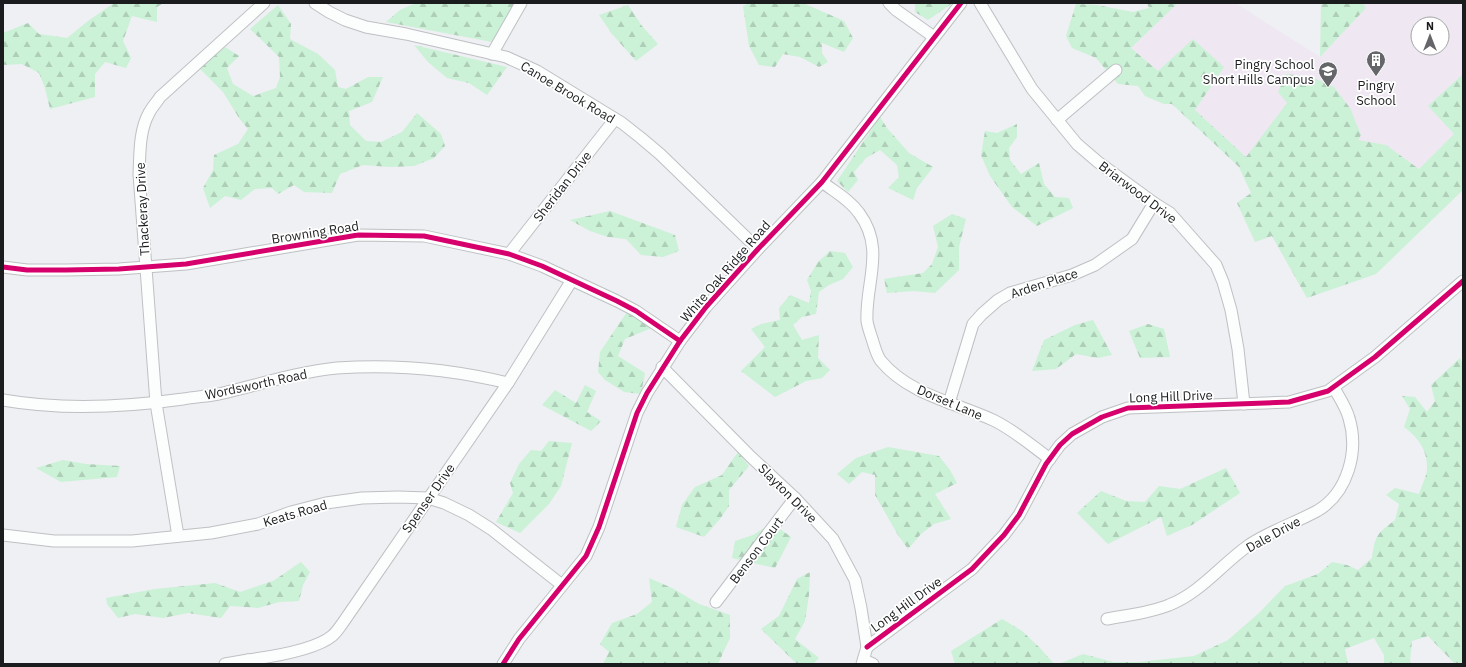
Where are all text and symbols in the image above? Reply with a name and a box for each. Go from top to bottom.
north arrow [1410,16,1450,56]
text: N [1426,19,1434,33]
building icon: Pingry School [1365,49,1387,77]
place label: Pingry School Short Hills Campus [1203,56,1314,88]
street label: Canoe Brook Road [517,57,618,127]
school or university icon: Pingry School Short Hills Campus [1317,60,1339,88]
place label: Pingry School [1356,77,1396,109]
street label: Sheridan Drive [529,148,595,225]
street label: Briarwood Drive [1095,157,1180,227]
street label: Thackeray Drive [132,162,153,256]
street label: Browning Road [270,217,360,248]
street label: White Oak Ridge Road [677,217,774,326]
street label: Arden Place [1008,265,1080,302]
street label: Wordsworth Road [203,365,309,404]
street label: Dorset Lane [914,381,985,424]
street label: Long Hill Drive [1129,387,1213,406]
street label: Spenser Drive [398,460,459,536]
street label: Slayton Drive [754,460,821,527]
street label: Keats Road [261,496,329,531]
street label: Dale Drive [1243,513,1303,556]
street label: Benson Court [726,514,787,587]
street label: Long Hill Drive [867,573,945,636]

